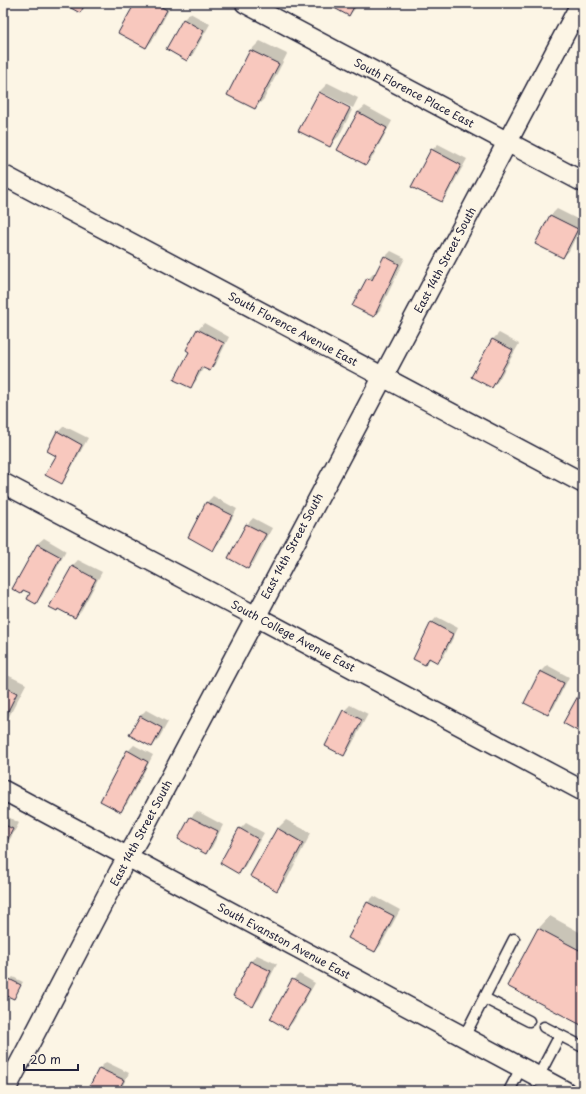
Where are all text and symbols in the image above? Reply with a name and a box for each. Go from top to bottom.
street label: South Florence Place East [351,54,478,132]
street label: East 14th Street South [409,204,480,316]
street label: South Florence Avenue East [225,287,362,370]
street label: East 14th Street South [256,490,327,602]
street label: South College Avenue East [228,596,359,676]
street label: East 14th Street South [105,777,176,889]
street label: South Evanston Avenue East [215,898,354,983]
scale bar [24,1046,78,1072]
text: 20 m [30,1050,61,1068]

